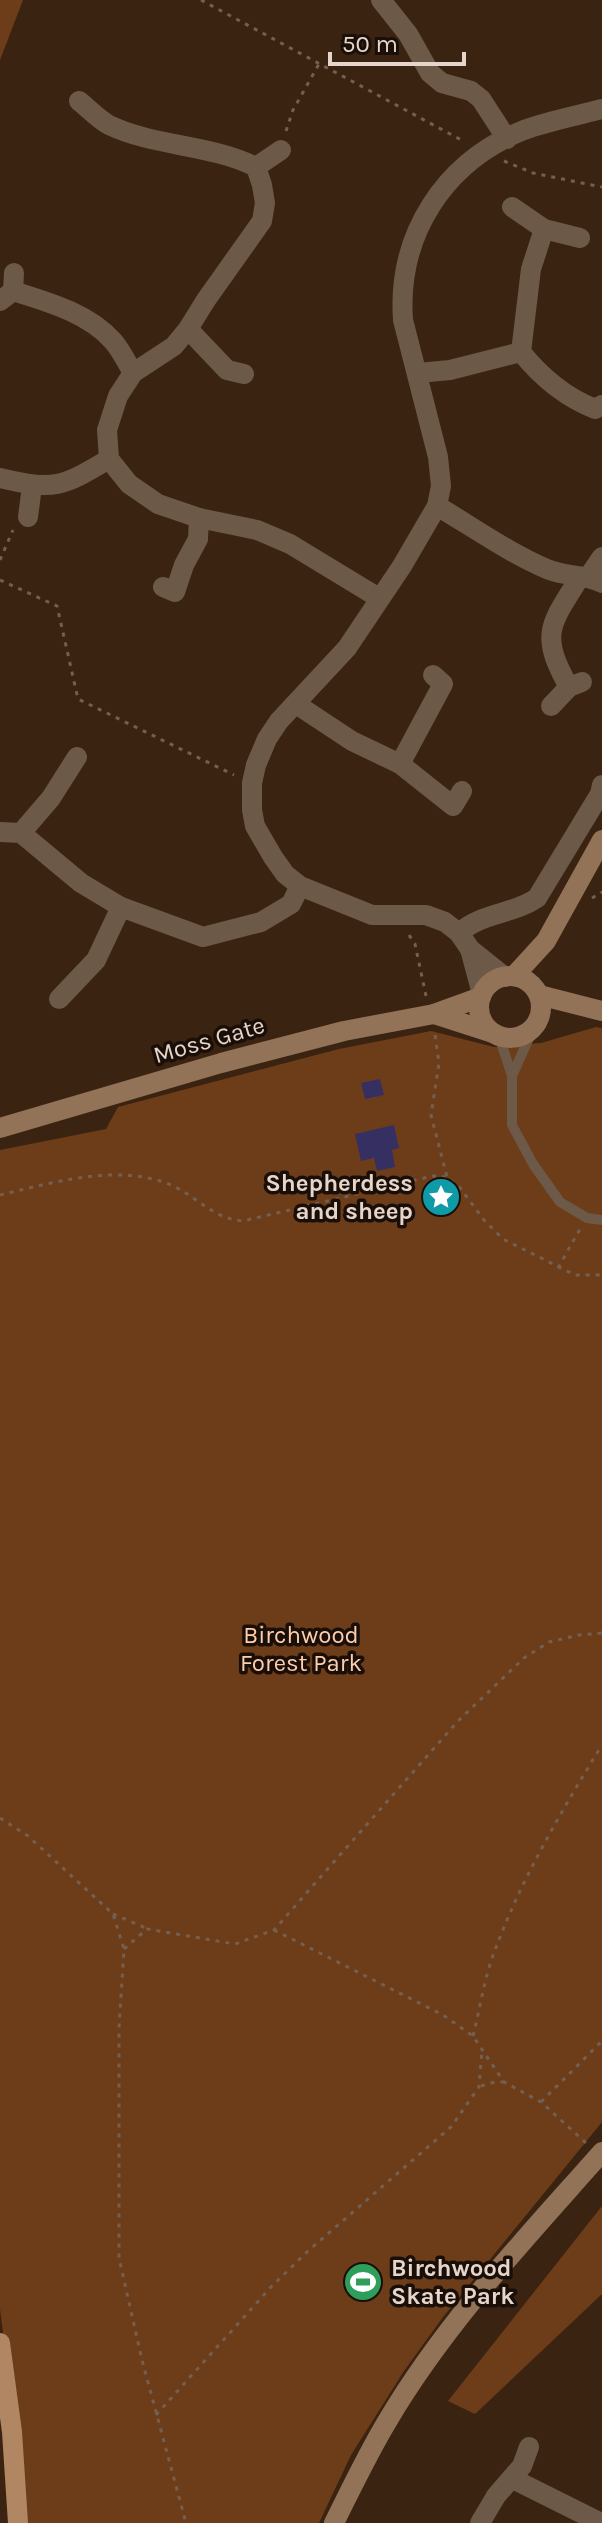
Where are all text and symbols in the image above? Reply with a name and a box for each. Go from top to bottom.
scale bar [330,16,464,66]
text: 50 m [342,30,398,58]
street label: Moss Gate [150,1011,268,1069]
place label: Shepherdess and sheep [266,1169,413,1225]
place icon: Shepherdess and sheep [420,1176,462,1218]
park label: Birchwood Forest Park [240,1621,362,1677]
place label: Birchwood Skate Park [391,2254,514,2310]
sports icon: Birchwood Skate Park [342,2261,384,2303]

